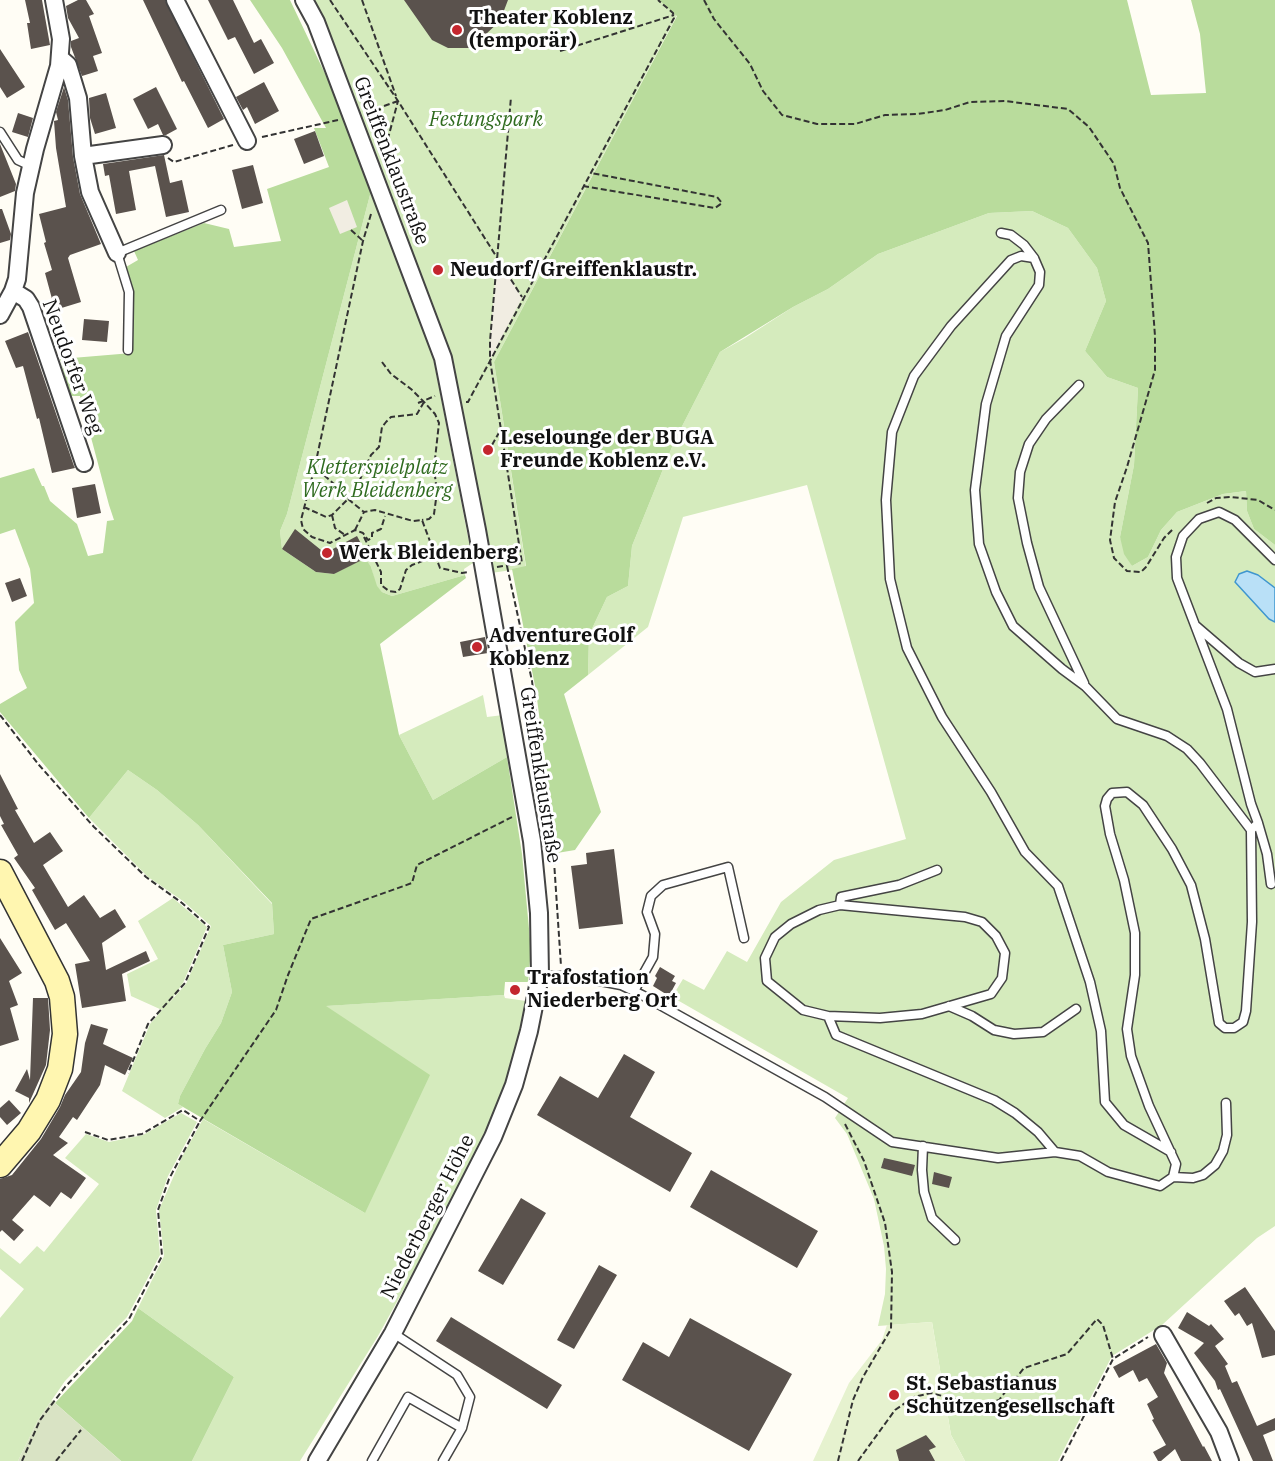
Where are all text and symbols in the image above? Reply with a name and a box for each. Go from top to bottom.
place label: Theater Koblenz (temporär) [469,6,633,53]
marker: Theater Koblenz (temporär) [450,23,464,37]
street label: Greiffenklaustraße [348,73,434,249]
park label: Festungspark [429,108,543,132]
place label: Neudorf/Greiffenklaustr. [450,258,697,282]
marker: Neudorf/Greiffenklaustr. [431,263,445,277]
street label: Neudorfer Weg [36,296,108,438]
place label: Leselounge der BUGA Freunde Koblenz e.V. [500,426,714,473]
marker: Leselounge der BUGA Freunde Koblenz e.V. [481,443,495,457]
park label: Kletterspielplatz Werk Bleidenberg [302,456,452,503]
place label: Werk Bleidenberg [339,541,518,565]
marker: Werk Bleidenberg [320,546,334,560]
place label: AdventureGolf Koblenz [489,624,634,671]
marker: AdventureGolf Koblenz [470,640,484,654]
street label: Greiffenklaustraße [514,685,566,865]
place label: Trafostation Niederberg Ort [527,966,678,1013]
marker: Trafostation Niederberg Ort [508,983,522,997]
street label: Niederberger Höhe [376,1131,480,1303]
place label: St. Sebastianus Schützengesellschaft [906,1372,1115,1419]
marker: St. Sebastianus Schützengesellschaft [887,1388,901,1402]

